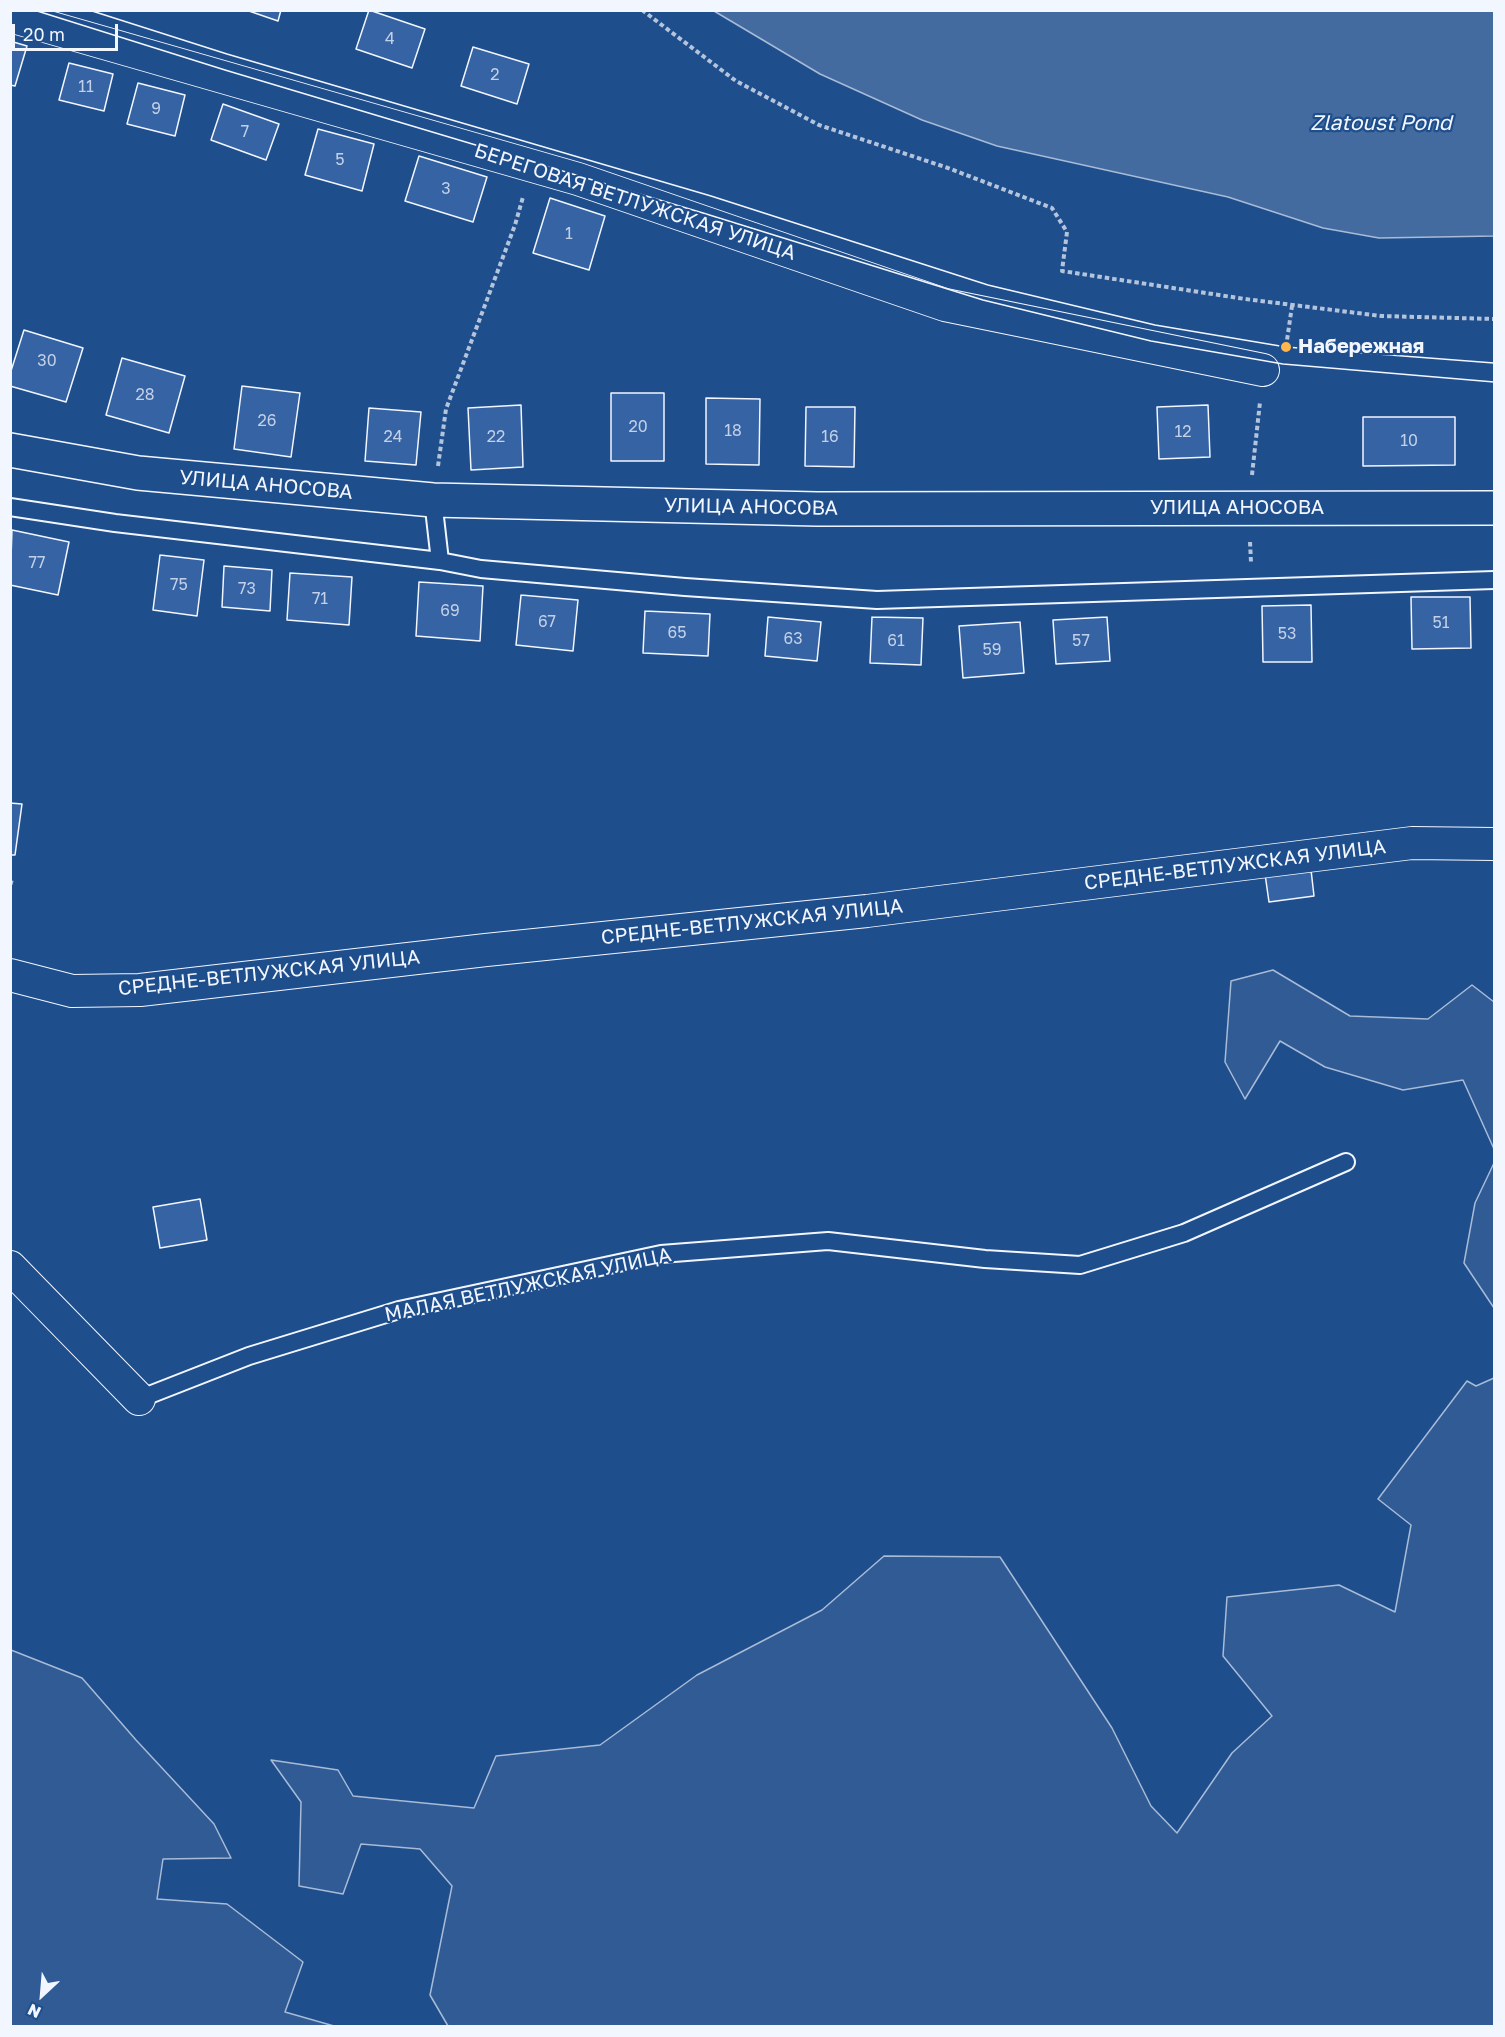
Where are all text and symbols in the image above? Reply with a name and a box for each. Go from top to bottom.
scale bar [15,12,122,50]
text: 20 m [23,23,65,45]
house number: 4 [385,29,395,49]
house number: 2 [490,65,500,85]
house number: 11 [78,77,94,97]
house number: 9 [151,99,161,119]
water label: Zlatoust Pond [1310,110,1452,136]
house number: 7 [241,122,249,142]
street label: БЕРЕГОВАЯ ВЕТЛУЖСКАЯ УЛИЦА [471,139,799,265]
house number: 5 [335,150,345,170]
house number: 3 [441,179,451,199]
house number: 1 [565,224,573,244]
place label: Набережная [1298,335,1424,359]
marker: Набережная [1279,340,1293,354]
house number: 30 [37,351,57,371]
house number: 28 [135,385,155,405]
house number: 26 [258,411,276,431]
house number: 20 [628,417,648,437]
house number: 18 [724,421,742,441]
house number: 12 [1174,422,1192,442]
house number: 24 [383,427,403,447]
house number: 22 [487,427,505,447]
house number: 16 [821,427,839,447]
house number: 10 [1400,431,1418,451]
street label: УЛИЦА АНОСОВА [178,465,354,505]
street label: УЛИЦА АНОСОВА [664,493,838,521]
street label: УЛИЦА АНОСОВА [1150,496,1324,520]
house number: 77 [29,553,45,573]
house number: 75 [170,575,188,595]
house number: 73 [238,579,256,599]
house number: 71 [312,589,328,609]
house number: 69 [440,601,460,621]
house number: 67 [538,612,556,632]
house number: 51 [1432,613,1450,633]
house number: 65 [668,623,686,643]
house number: 53 [1278,624,1296,644]
house number: 63 [783,629,803,649]
house number: 61 [887,631,905,651]
house number: 57 [1072,631,1090,651]
house number: 59 [983,640,1001,660]
street label: СРЕДНЕ-ВЕТЛУЖСКАЯ УЛИЦА [1083,835,1387,895]
street label: СРЕДНЕ-ВЕТЛУЖСКАЯ УЛИЦА [600,894,904,950]
street label: СРЕДНЕ-ВЕТЛУЖСКАЯ УЛИЦА [117,945,421,1001]
street label: МАЛАЯ ВЕТЛУЖСКАЯ УЛИЦА [382,1243,674,1327]
north arrow [12,1965,72,2025]
text: N [24,2000,44,2023]

